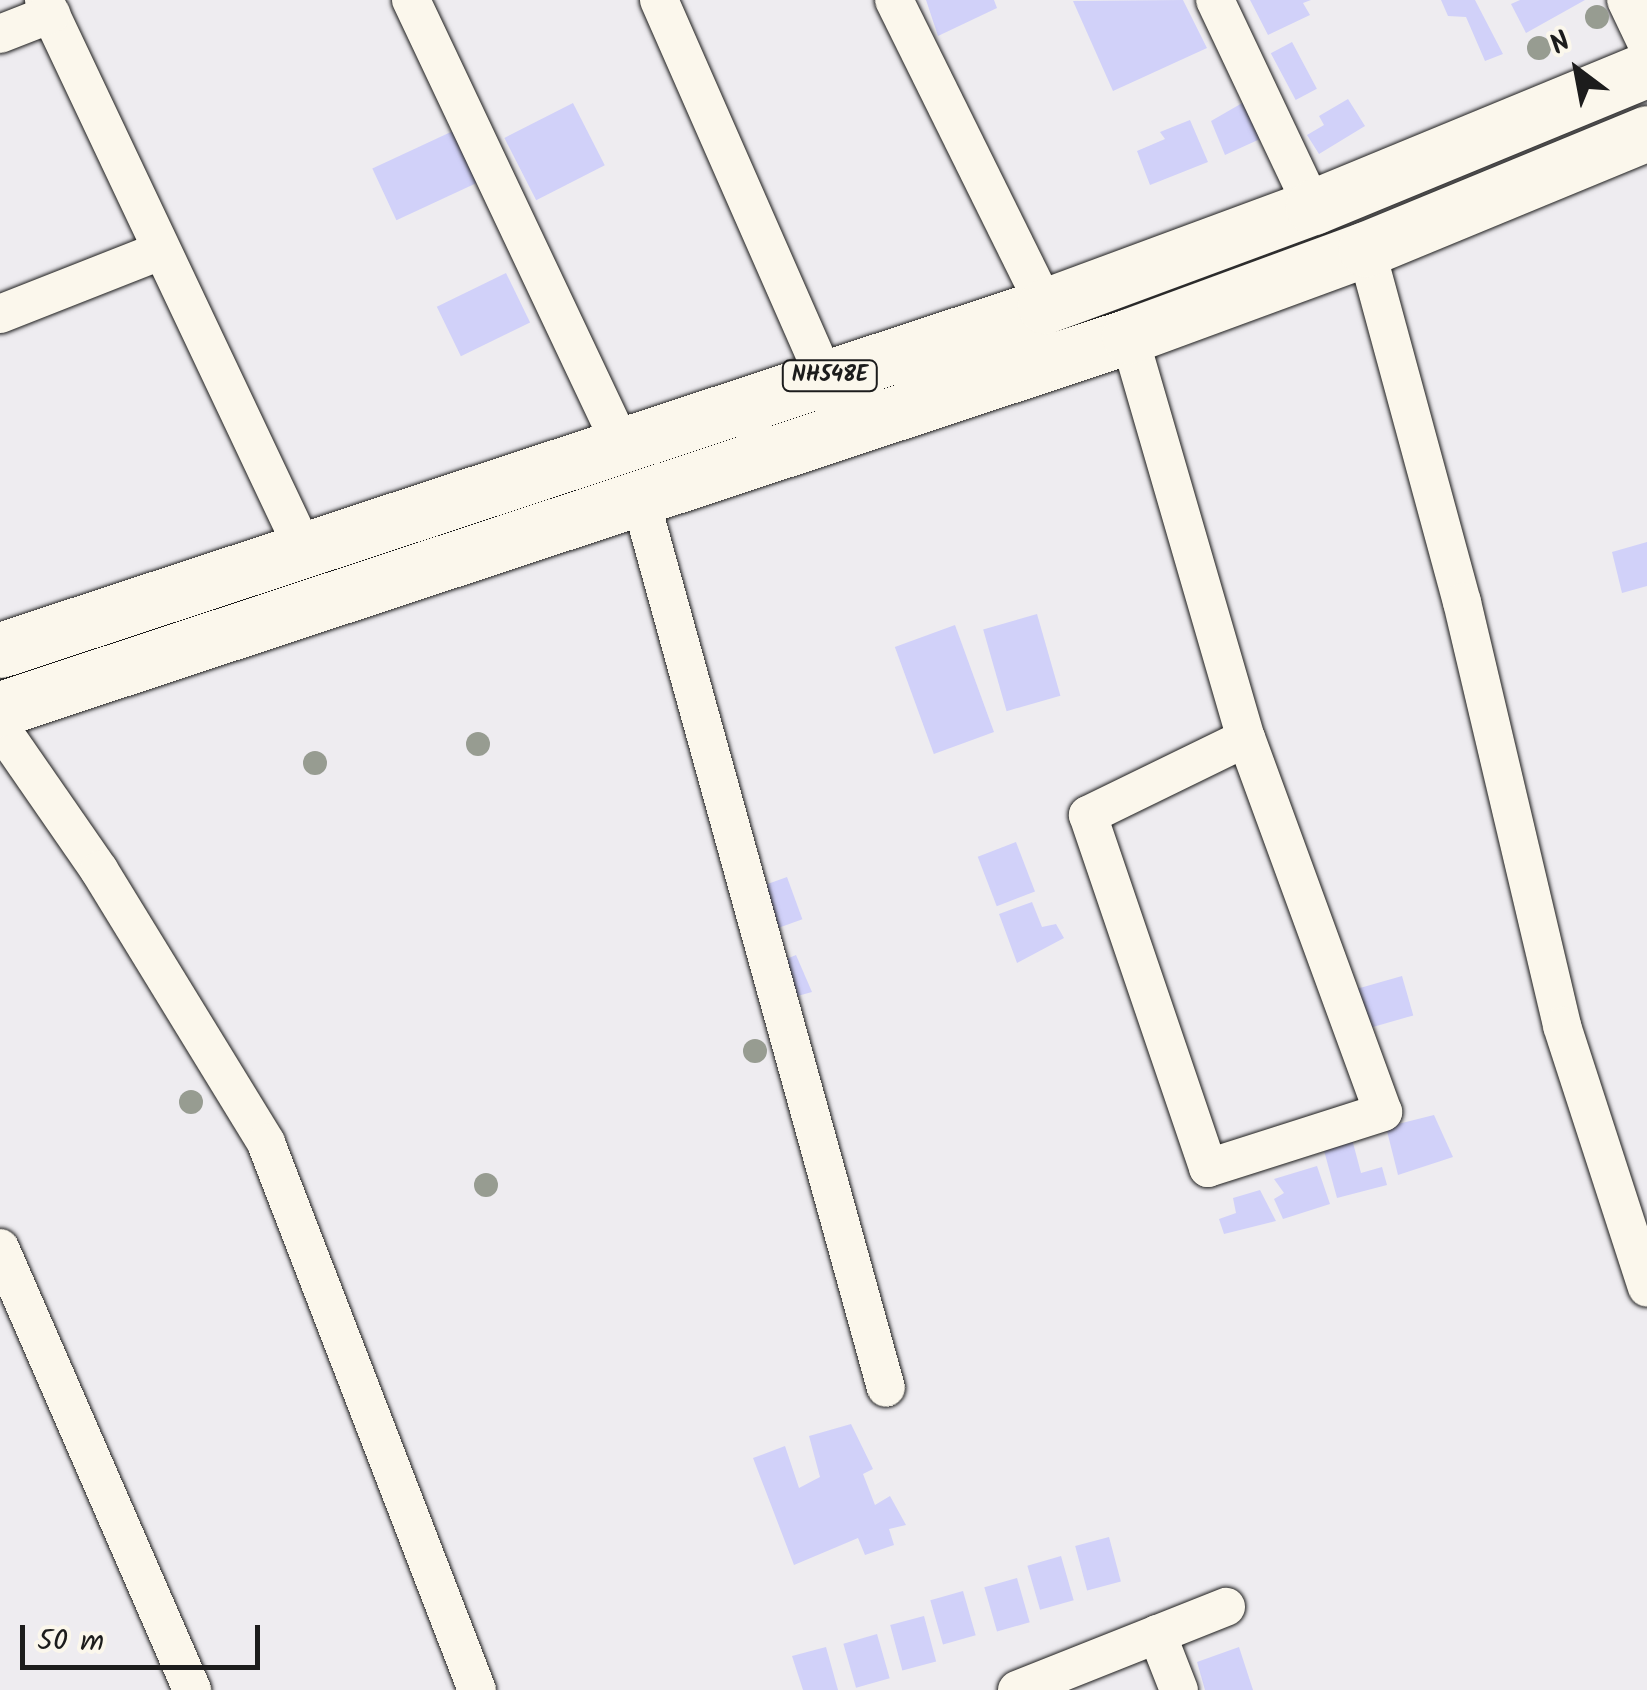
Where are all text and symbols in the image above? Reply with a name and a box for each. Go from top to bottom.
north arrow [1527,20,1627,120]
text: N [1541,20,1580,68]
road number: NH548E [780,359,880,393]
scale bar [25,1605,265,1667]
text: 50 m [37,1618,104,1666]

